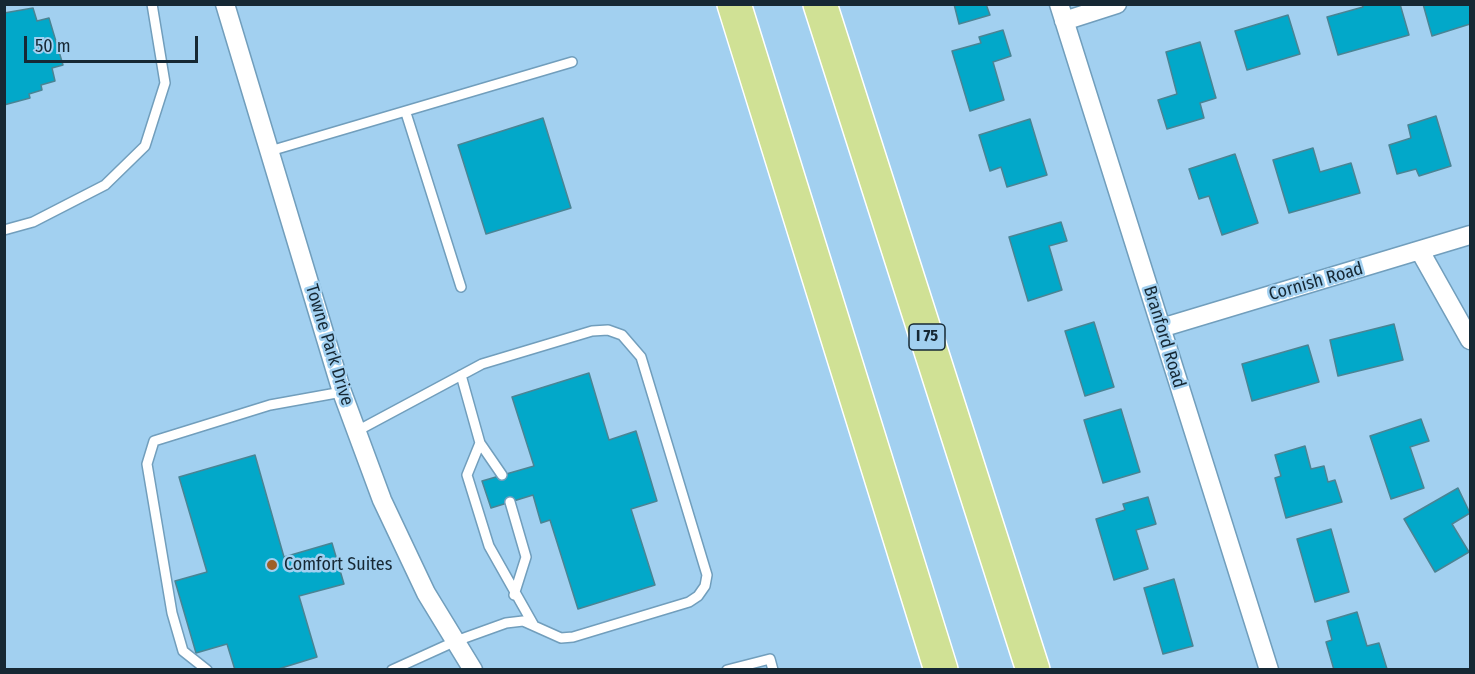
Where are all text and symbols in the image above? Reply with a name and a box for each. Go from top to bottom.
scale bar [27,24,201,62]
text: 50 m [35,35,71,57]
street label: Cornish Road [1266,258,1366,306]
street label: Towne Park Drive [300,282,358,408]
street label: Branford Road [1138,283,1190,391]
road number: I 75 [909,324,945,350]
place label: Comfort Suites [284,554,392,576]
marker: Comfort Suites [265,558,279,572]

